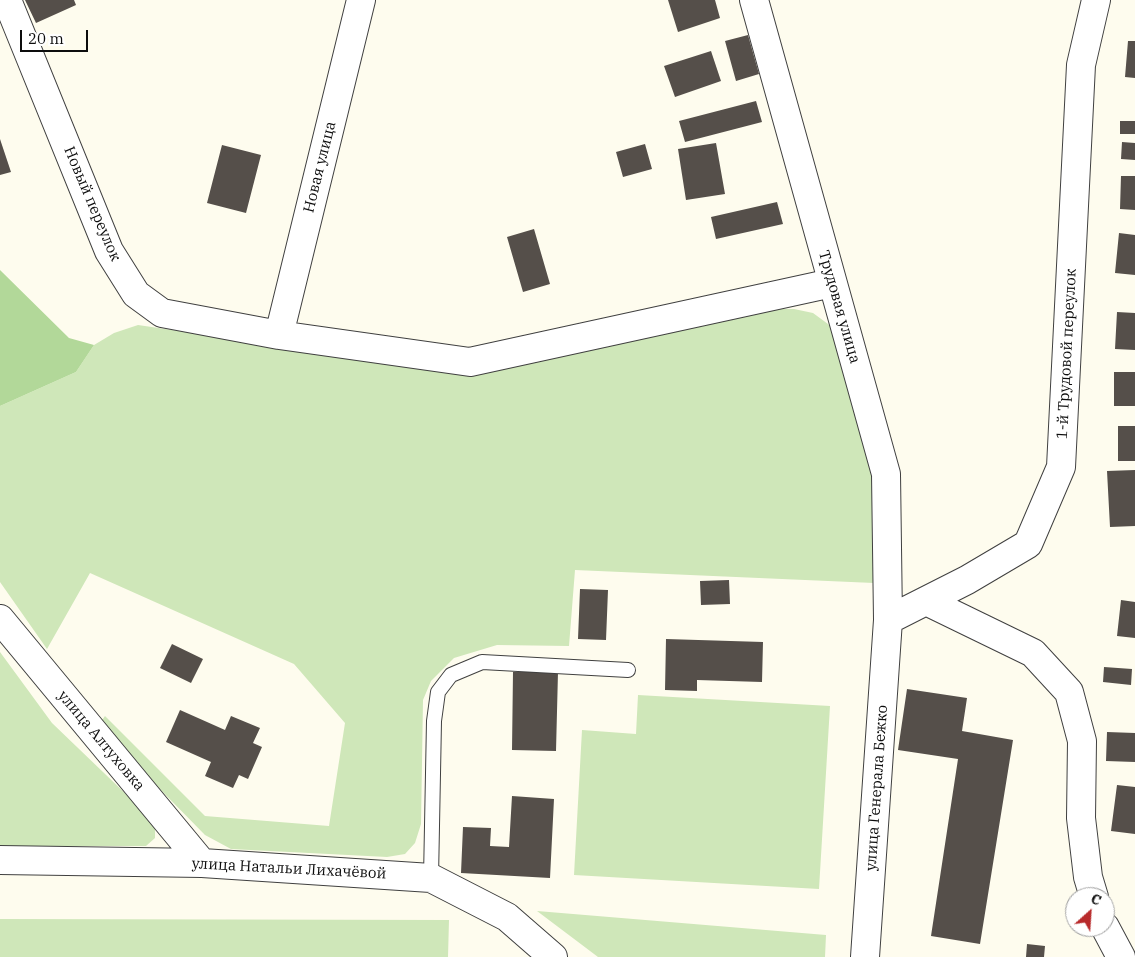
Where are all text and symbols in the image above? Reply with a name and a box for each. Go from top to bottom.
scale bar [22,20,90,52]
text: 20 m [28,29,64,48]
street label: Новая улица [300,119,340,215]
street label: Новый переулок [60,144,124,264]
street label: Трудовая улица [814,248,864,366]
street label: 1-й Трудовой переулок [1054,268,1080,440]
street label: улица Алтуховка [54,687,148,795]
street label: улица Генерала Бежко [862,704,892,872]
street label: улица Натальи Лихачёвой [191,855,387,883]
north arrow [1065,887,1115,937]
text: С [1088,889,1104,910]

